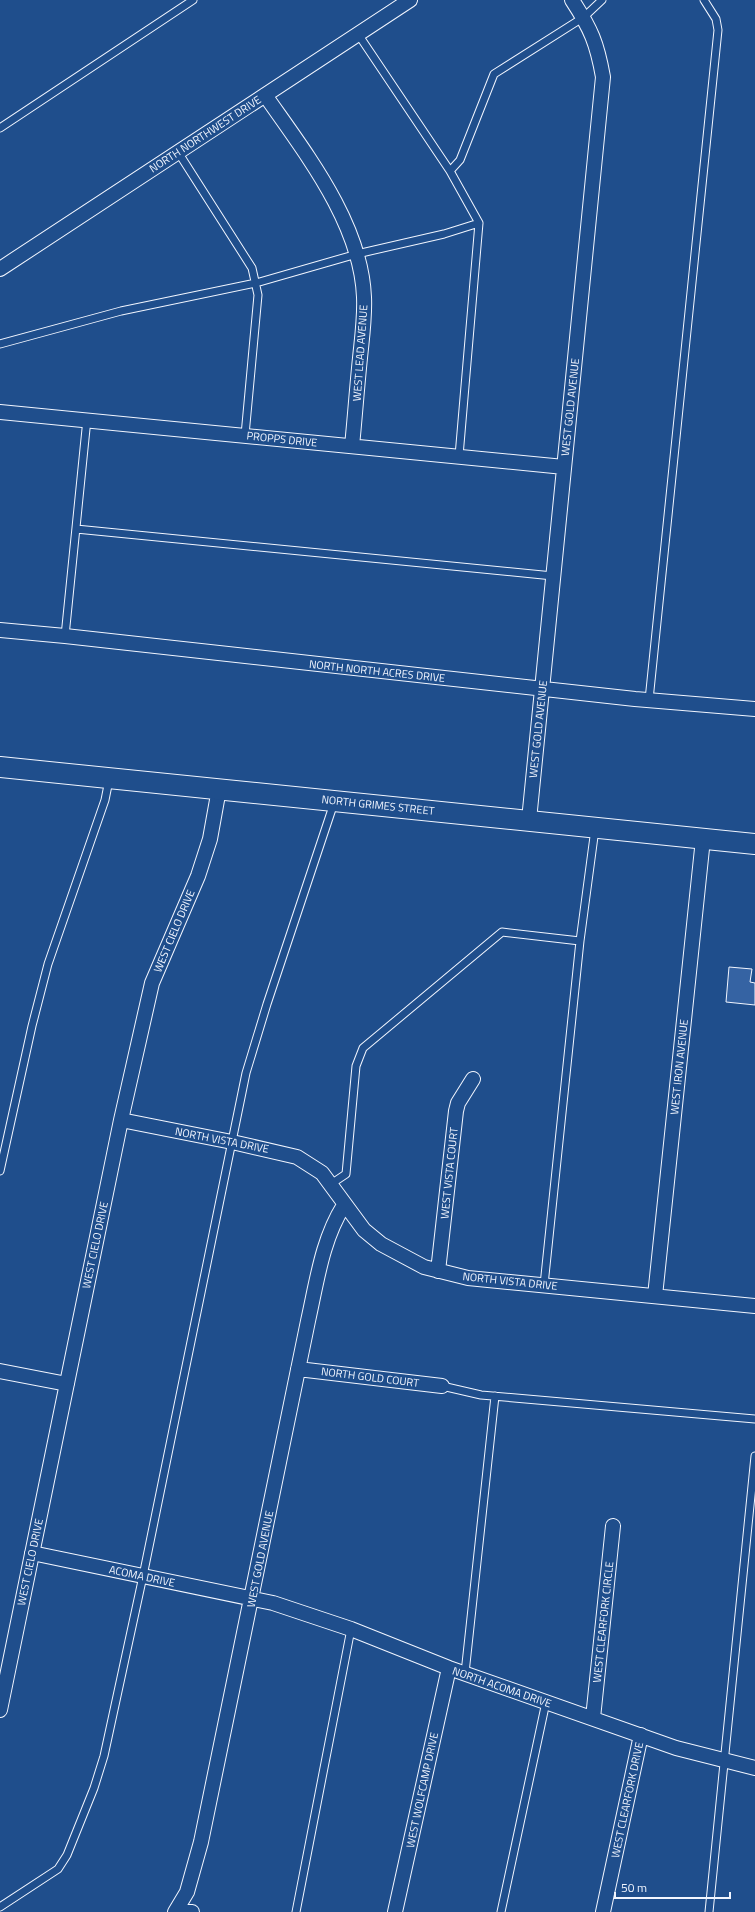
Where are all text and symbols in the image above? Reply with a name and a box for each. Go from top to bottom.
street label: NORTH NORTHWEST DRIVE [146,92,264,176]
street label: WEST LEAD AVENUE [349,304,371,402]
street label: WEST GOLD AVENUE [557,357,583,457]
street label: PROPPS DRIVE [246,427,318,451]
street label: NORTH NORTH ACRES DRIVE [308,656,446,686]
street label: WEST GOLD AVENUE [525,679,551,779]
street label: NORTH GRIMES STREET [321,791,435,819]
street label: WEST CIELO DRIVE [149,887,199,975]
street label: WEST IRON AVENUE [666,1018,692,1116]
street label: NORTH VISTA DRIVE [174,1123,270,1157]
street label: WEST VISTA COURT [436,1126,462,1220]
street label: WEST CIELO DRIVE [78,1200,112,1290]
street label: NORTH VISTA DRIVE [462,1268,558,1294]
street label: NORTH GOLD COURT [320,1363,420,1391]
street label: WEST GOLD AVENUE [243,1509,277,1609]
street label: WEST CIELO DRIVE [13,1517,47,1607]
street label: ACOMA DRIVE [108,1561,176,1591]
street label: WEST CLEARFORK CIRCLE [589,1561,617,1683]
street label: NORTH ACOMA DRIVE [450,1663,554,1711]
street label: WEST WOLFCAMP DRIVE [402,1731,442,1849]
street label: WEST CLEARFORK DRIVE [607,1741,647,1859]
scale bar [615,1874,730,1900]
text: 50 m [621,1878,647,1897]

